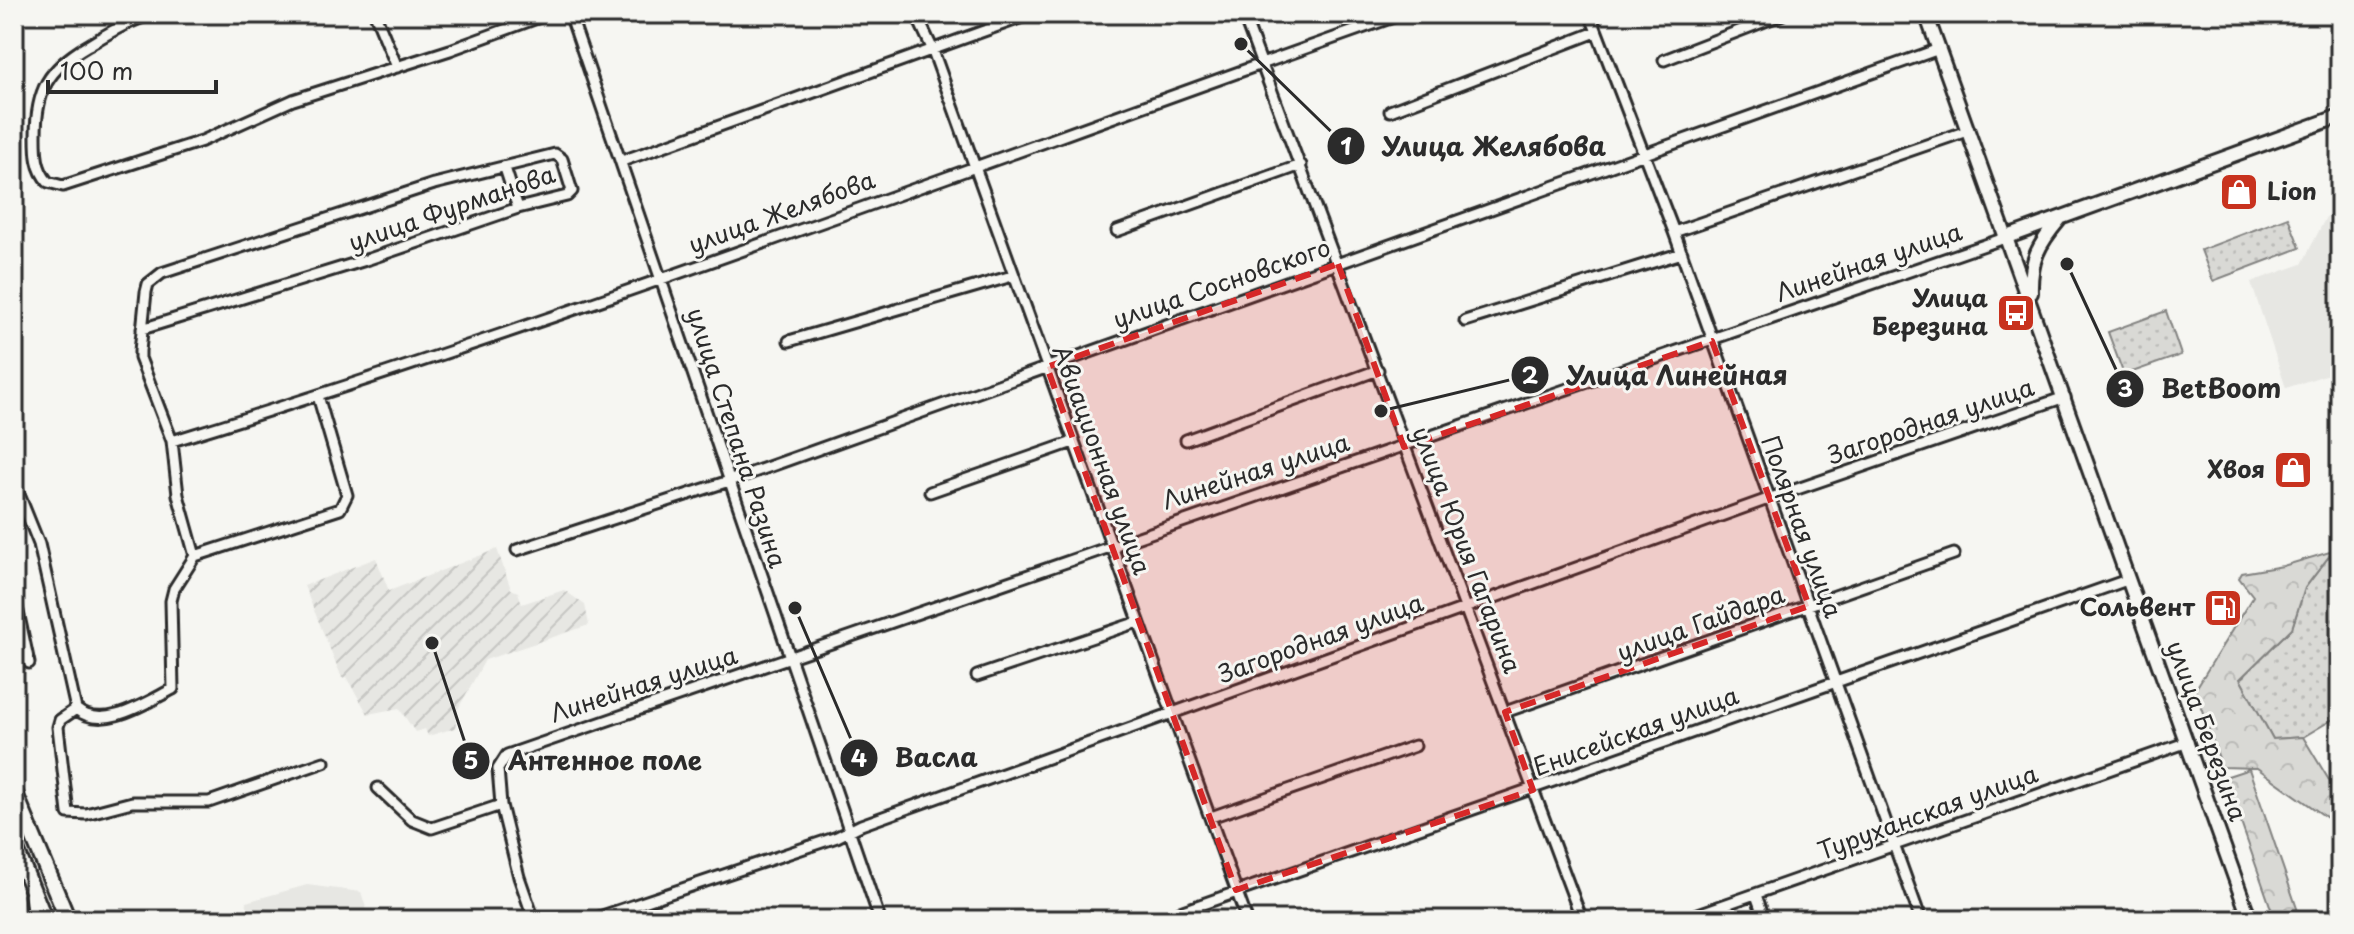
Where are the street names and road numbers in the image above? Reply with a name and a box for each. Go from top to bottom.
street label: улица Фурманова [343,155,560,259]
street label: улица Желябова [683,161,880,262]
street label: Линейная улица [1770,212,1966,310]
street label: улица Сосновского [1108,228,1335,336]
street label: улица Степана Разина [679,303,797,572]
street label: Авиационная улица [1045,340,1161,579]
street label: Загородная улица [1822,368,2038,472]
street label: улица Юрия Гагарина [1404,421,1532,678]
street label: Линейная улица [1157,423,1354,517]
street label: Полярная улица [1753,430,1853,622]
street label: улица Гайдара [1611,575,1789,669]
street label: Загородная улица [1213,583,1428,691]
street label: улица Березина [2159,635,2257,826]
street label: Линейная улица [545,636,742,730]
street label: Енисейская улица [1527,676,1743,784]
street label: Туруханская улица [1812,755,2042,868]

